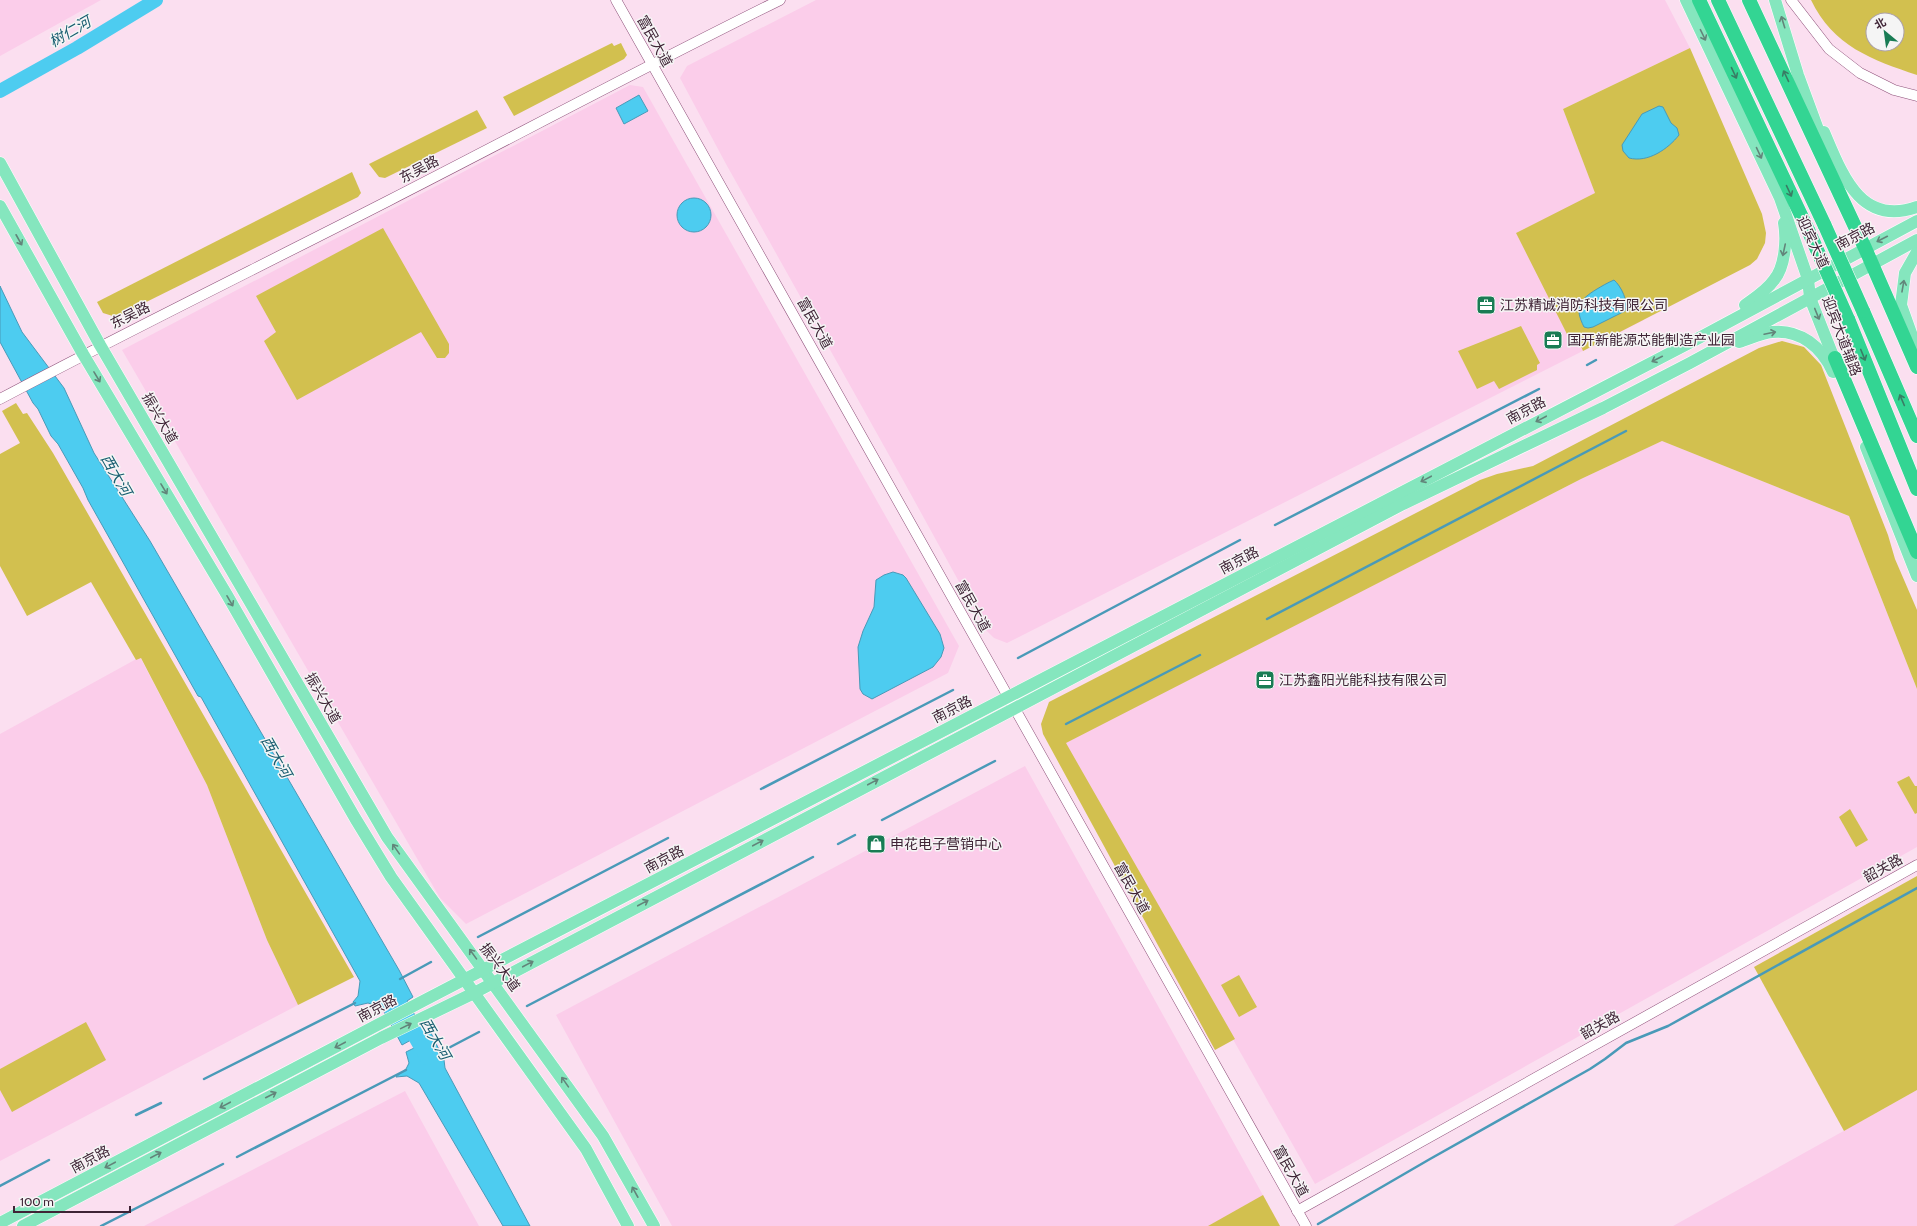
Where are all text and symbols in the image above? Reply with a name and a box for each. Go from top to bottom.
water label: 树仁河 [46,11,97,51]
street label: 富民大道 [634,12,676,70]
north arrow [1865,12,1905,52]
text: 北 [1872,14,1888,32]
one-way arrow [1779,16,1786,29]
one-way arrow [1700,29,1707,41]
one-way arrow [1731,67,1738,79]
one-way arrow [1782,71,1789,83]
one-way arrow [1756,146,1763,158]
street label: 东吴路 [396,151,442,187]
one-way arrow [1786,184,1793,196]
street label: 迎宾大道 [1793,213,1833,271]
street label: 南京路 [1832,218,1878,254]
one-way arrow [16,234,24,246]
one-way arrow [1877,235,1889,243]
one-way arrow [1779,243,1787,256]
one-way arrow [1899,280,1907,293]
street label: 富民大道 [794,294,836,352]
office icon: 江苏精诚消防科技有限公司 [1475,294,1497,316]
street label: 迎宾大道辅路 [1819,294,1865,378]
place label: 江苏精诚消防科技有限公司 [1500,296,1668,314]
street label: 东吴路 [107,297,153,333]
one-way arrow [1813,307,1821,319]
one-way arrow [1763,328,1776,336]
office icon: 国开新能源芯能制造产业园 [1542,329,1564,351]
place label: 国开新能源芯能制造产业园 [1567,331,1735,349]
one-way arrow [1860,349,1867,361]
one-way arrow [1651,356,1663,363]
one-way arrow [93,371,101,382]
street label: 振兴大道 [138,389,182,447]
street label: 南京路 [1503,392,1549,428]
one-way arrow [1897,395,1905,407]
one-way arrow [1535,416,1547,423]
water label: 西大河 [97,451,137,502]
one-way arrow [1420,476,1432,483]
one-way arrow [160,483,168,495]
street label: 南京路 [1216,542,1262,578]
street label: 富民大道 [952,577,994,635]
one-way arrow [226,595,234,607]
street label: 振兴大道 [301,669,345,727]
office icon: 江苏鑫阳光能科技有限公司 [1254,669,1276,691]
place label: 江苏鑫阳光能科技有限公司 [1279,671,1447,689]
street label: 南京路 [929,691,975,727]
water label: 西大河 [257,733,297,784]
one-way arrow [867,778,879,786]
shop icon: 申花电子营销中心 [865,833,887,855]
place label: 申花电子营销中心 [890,835,1002,853]
one-way arrow [751,838,763,846]
street label: 南京路 [641,841,687,877]
one-way arrow [392,844,400,855]
street label: 韶关路 [1860,850,1906,886]
street label: 富民大道 [1111,859,1153,917]
one-way arrow [636,899,648,907]
street label: 振兴大道 [476,939,524,995]
one-way arrow [468,949,477,960]
one-way arrow [522,960,534,967]
street label: 南京路 [354,990,400,1026]
street label: 韶关路 [1577,1007,1623,1043]
water label: 西大河 [416,1015,456,1066]
one-way arrow [400,1022,412,1029]
one-way arrow [334,1041,346,1049]
one-way arrow [561,1077,569,1088]
one-way arrow [265,1091,277,1098]
one-way arrow [219,1102,231,1109]
street label: 南京路 [67,1141,113,1177]
street label: 富民大道 [1270,1142,1312,1200]
one-way arrow [150,1151,162,1158]
one-way arrow [104,1162,116,1170]
one-way arrow [630,1186,638,1198]
scale bar [14,1188,130,1214]
text: 100 m [20,1194,54,1209]

